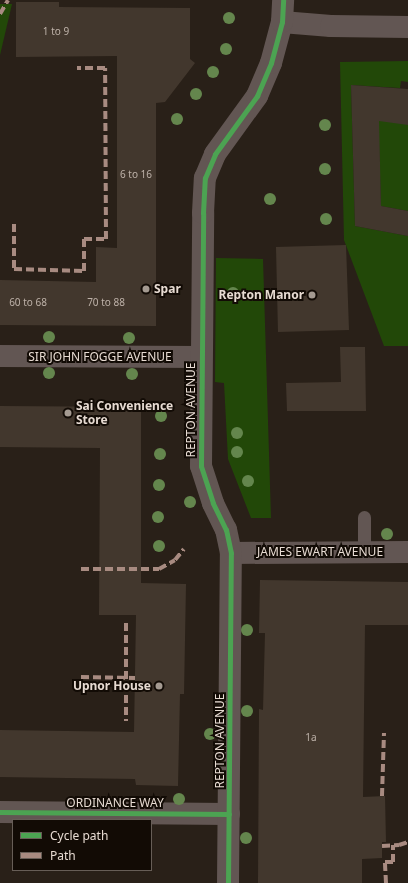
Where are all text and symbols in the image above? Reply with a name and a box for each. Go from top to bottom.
house number: 1 to 9 [43,26,69,38]
house number: 6 to 16 [120,169,152,181]
place label: Spar [154,282,181,296]
marker: Spar [141,284,151,294]
place label: Repton Manor [219,288,304,302]
marker: Repton Manor [307,290,317,300]
house number: 60 to 68 [9,297,47,309]
house number: 70 to 88 [87,297,125,309]
street label: SIR JOHN FOGGE AVENUE [28,350,172,364]
street label: REPTON AVENUE [184,362,198,458]
place label: Sai Convenience Store [76,399,173,427]
marker: Sai Convenience Store [63,408,73,418]
street label: JAMES EWART AVENUE [257,545,383,559]
place label: Upnor House [73,679,151,693]
marker: Upnor House [154,681,164,691]
street label: REPTON AVENUE [213,693,227,789]
house number: 1a [305,732,317,744]
street label: ORDINANCE WAY [66,796,164,810]
legend [12,819,152,871]
text: Cycle path [50,827,108,844]
text: Path [50,847,76,864]

